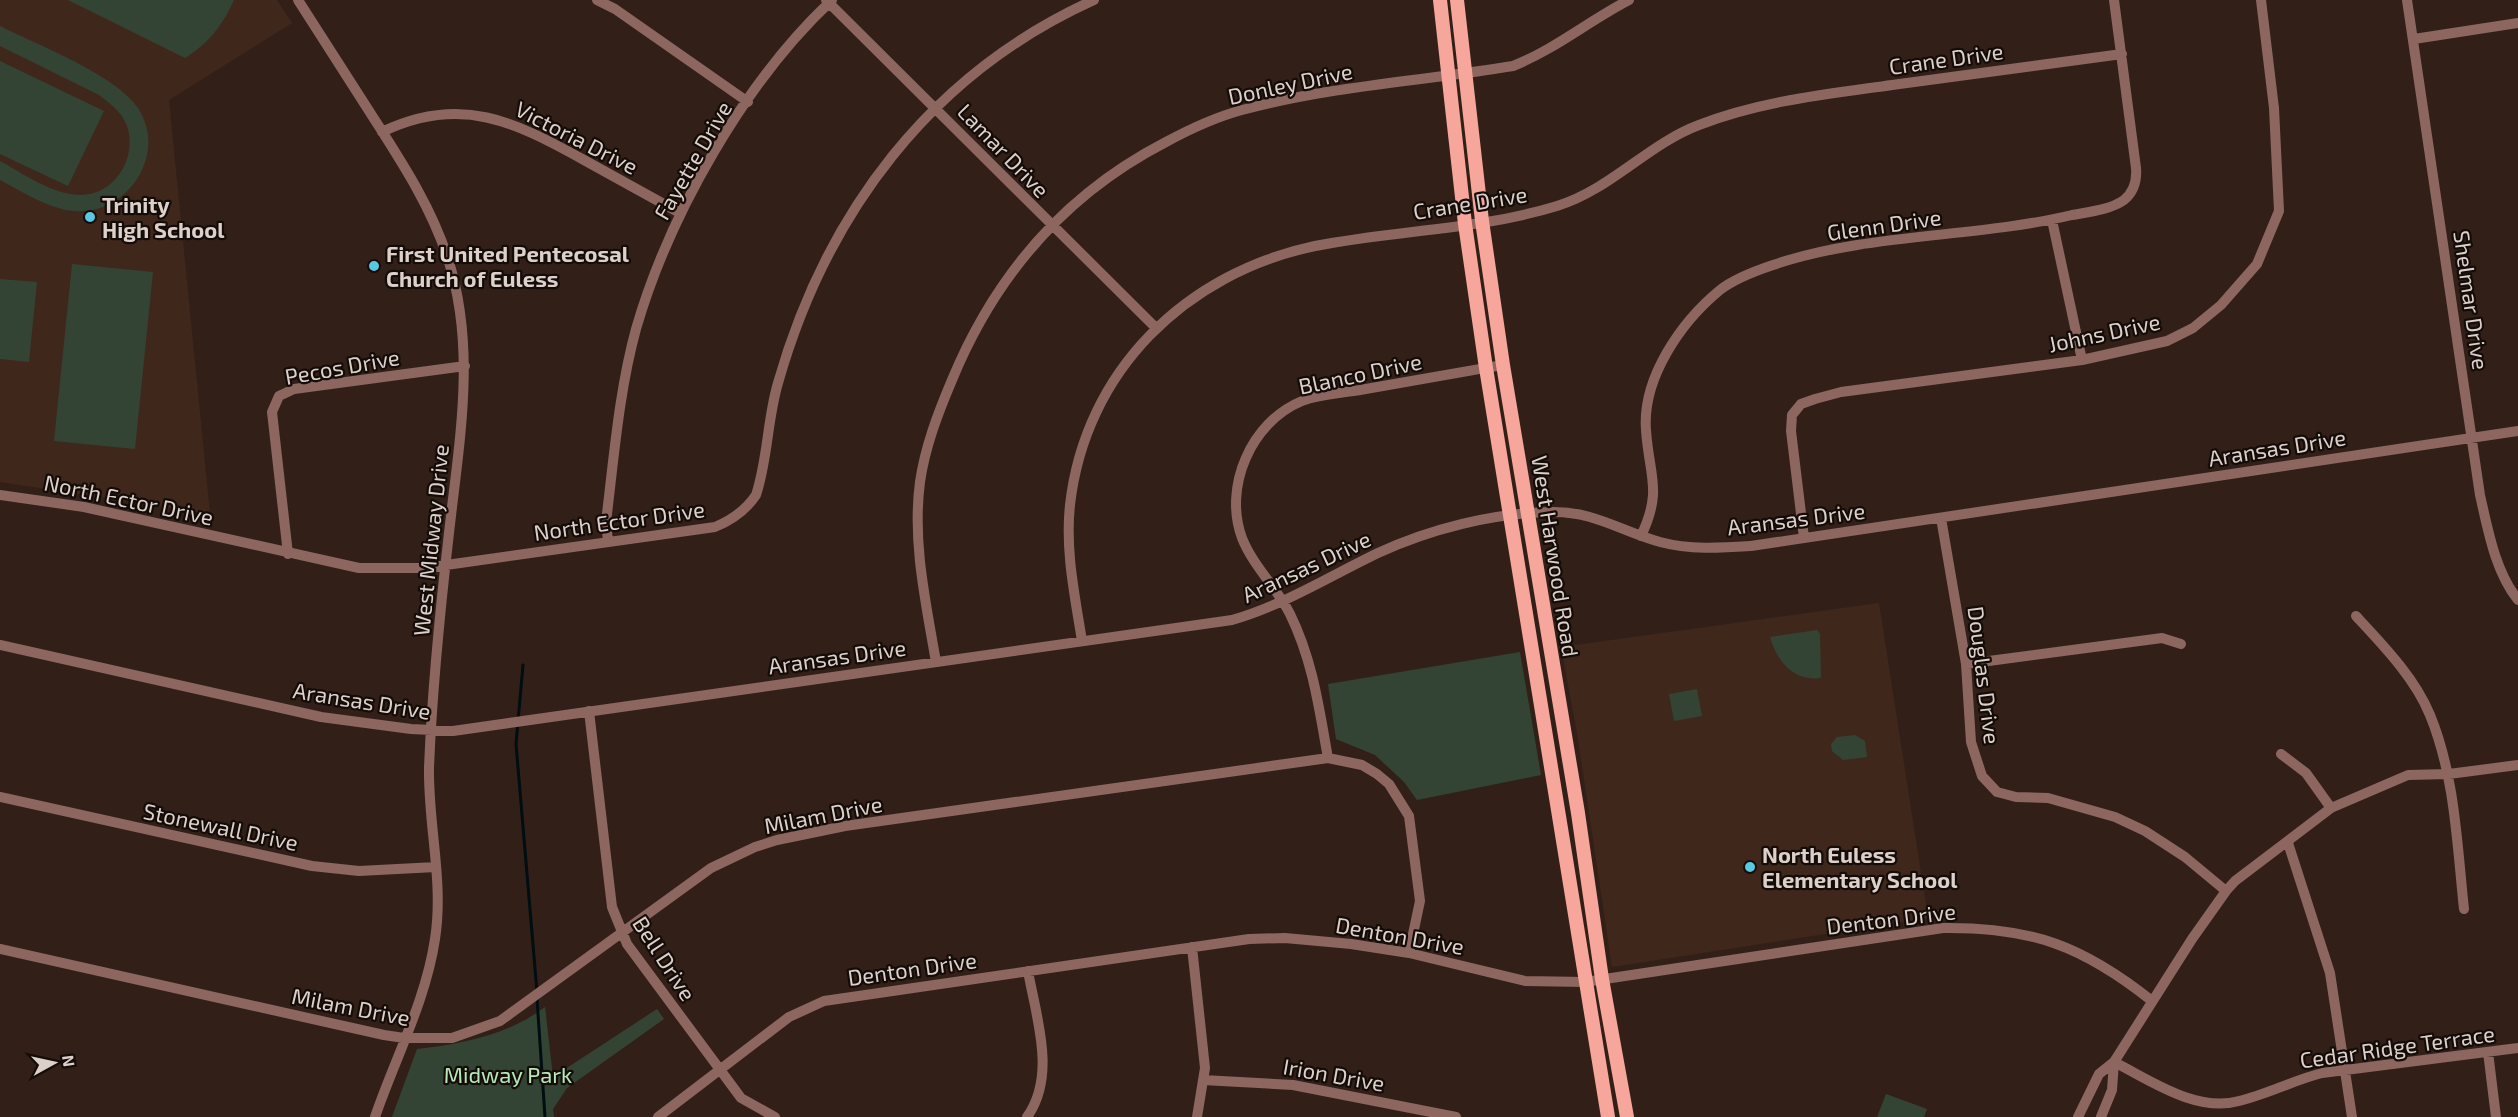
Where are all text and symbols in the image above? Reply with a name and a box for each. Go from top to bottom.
street label: Crane Drive [1887,37,2005,79]
street label: Donley Drive [1225,57,1355,109]
street label: Victoria Drive [511,95,643,179]
street label: Fayette Drive [648,96,736,224]
street label: Lamar Drive [953,98,1055,202]
street label: Crane Drive [1411,180,1529,224]
place label: Trinity High School [102,191,225,242]
street label: Glenn Drive [1825,203,1943,245]
marker: Trinity High School [83,210,97,224]
street label: Shelmar Drive [2449,229,2495,371]
place label: First United Pentecosal Church of Euless [386,240,630,291]
marker: First United Pentecosal Church of Euless [367,259,381,273]
street label: Johns Drive [2046,307,2162,357]
street label: Pecos Drive [283,343,401,389]
street label: Blanco Drive [1296,347,1424,399]
street label: Aransas Drive [2206,423,2348,471]
street label: West Midway Drive [407,443,453,637]
street label: West Harwood Road [1527,453,1585,659]
street label: North Ector Drive [42,468,216,530]
street label: North Ector Drive [532,495,706,545]
street label: Aransas Drive [1725,497,1867,539]
street label: Aransas Drive [1238,525,1374,607]
street label: Douglas Drive [1964,605,2006,745]
street label: Aransas Drive [766,633,908,679]
street label: Aransas Drive [291,676,433,724]
street label: Milam Drive [762,790,884,838]
street label: Stonewall Drive [141,797,301,855]
place label: North Euless Elementary School [1762,841,1958,893]
marker: North Euless Elementary School [1743,860,1757,874]
street label: Denton Drive [1825,897,1957,939]
street label: Bell Drive [628,911,702,1005]
street label: Denton Drive [1334,911,1466,959]
street label: Denton Drive [846,946,978,990]
street label: Milam Drive [290,982,412,1030]
street label: Cedar Ridge Terrace [2298,1019,2496,1073]
north arrow [24,1033,84,1093]
street label: Irion Drive [1281,1052,1387,1096]
text: N [59,1054,80,1068]
park label: Midway Park [444,1061,572,1087]

